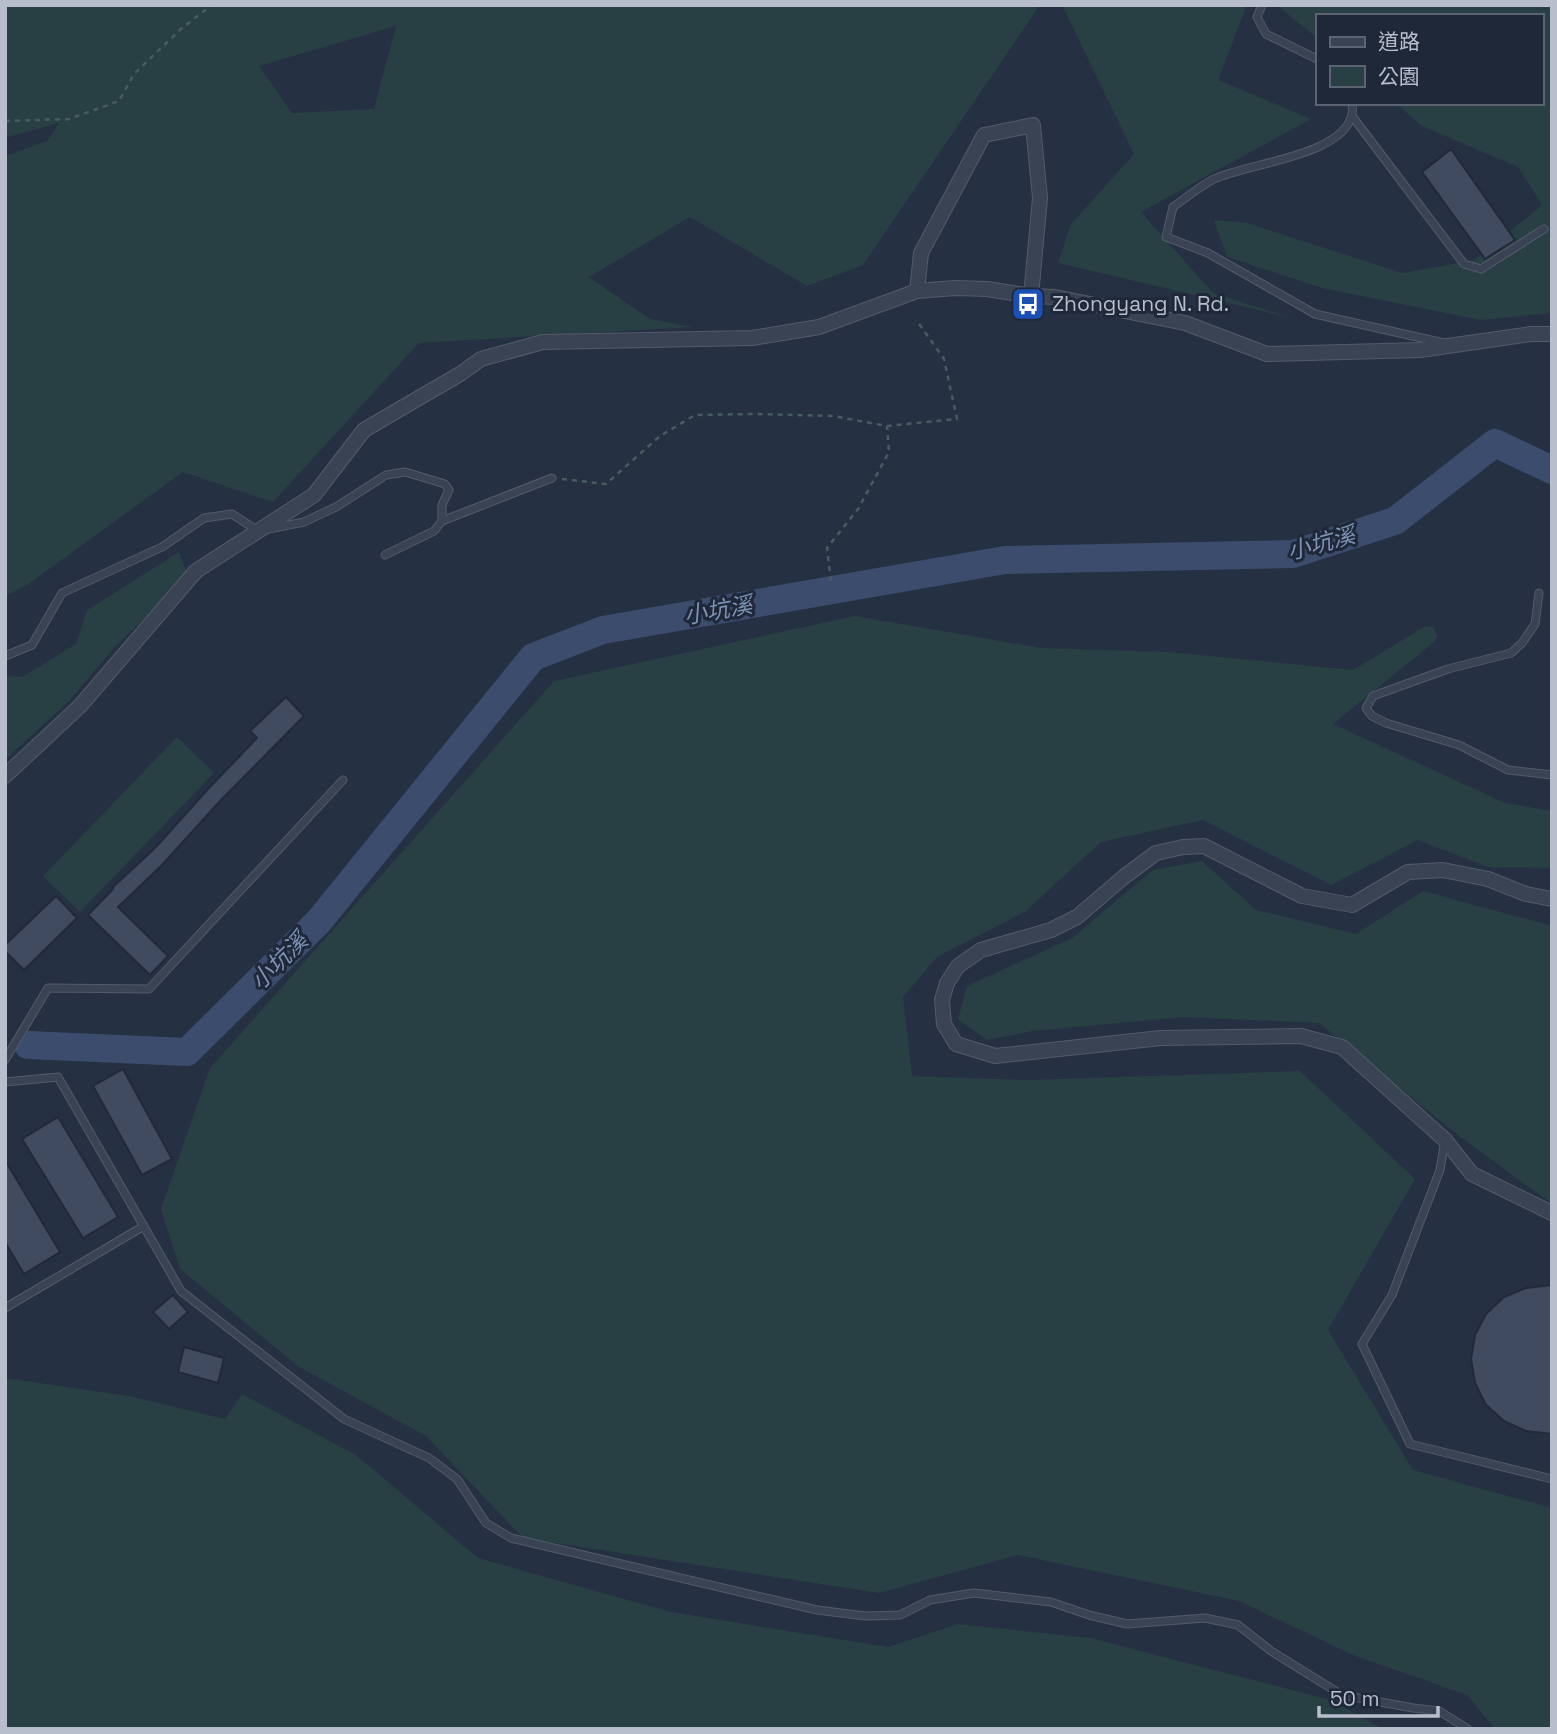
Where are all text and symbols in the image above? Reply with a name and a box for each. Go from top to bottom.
legend [1316,14,1543,105]
text: 道路 [1378,28,1420,55]
text: 公園 [1378,63,1420,90]
bus stop icon: Zhongyang N. Rd. [1009,285,1047,323]
place label: Zhongyang N. Rd. [1052,290,1229,317]
water label: 小坑溪 [1284,519,1361,566]
water label: 小坑溪 [681,589,758,631]
water label: 小坑溪 [244,924,316,996]
scale bar [1319,1674,1438,1718]
text: 50 m [1330,1685,1380,1712]

